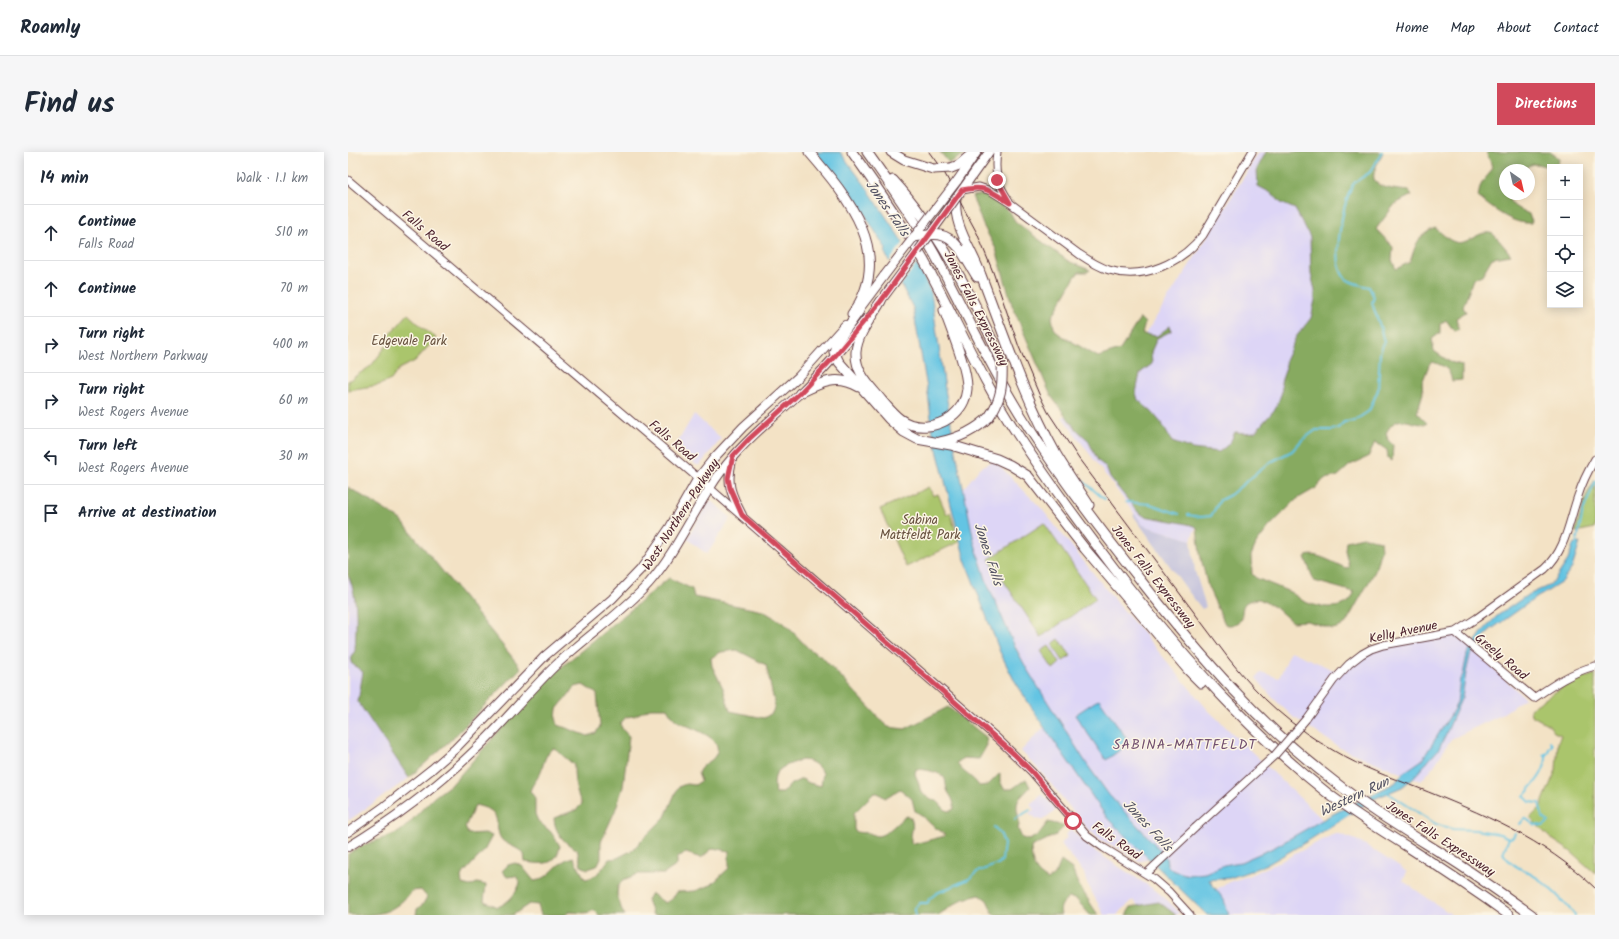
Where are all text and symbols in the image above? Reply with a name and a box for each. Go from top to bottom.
text: Roamly [20,13,80,43]
text: Home [1395,17,1429,39]
text: Map [1451,17,1475,39]
text: About [1497,17,1531,39]
text: Contact [1553,17,1599,39]
text: Find us [24,82,115,127]
button: Directions [1497,83,1595,125]
north arrow [1499,164,1535,200]
map controls [1547,164,1583,308]
button: + [1547,164,1583,200]
text: 14 min [40,165,89,192]
text: Walk · 1.1 km [236,168,308,189]
route end [988,171,1006,189]
water label: Jones Falls [860,176,916,243]
button: − [1547,200,1583,236]
street label: Falls Road [397,205,454,258]
text: Continue [78,210,136,234]
icon: ahead [40,222,62,244]
text: 510 m [275,222,308,243]
text: Falls Road [78,234,134,255]
button: locate [1547,236,1583,272]
street label: Jones Falls Expressway [937,247,1014,371]
button: layers [1547,272,1583,308]
text: Continue [78,277,136,301]
icon: ahead [40,278,62,300]
text: 70 m [280,278,308,299]
text: Turn right [78,322,145,346]
park label: Edgevale Park [371,331,448,352]
icon: right [40,334,62,356]
text: 400 m [272,334,308,355]
text: West Northern Parkway [78,346,208,367]
text: Turn right [78,378,145,402]
icon: right [40,390,62,412]
text: 60 m [279,390,308,411]
text: West Rogers Avenue [78,402,189,423]
street label: Falls Road [644,415,701,468]
text: Turn left [78,434,138,458]
icon: left [40,446,62,468]
text: 30 m [279,446,308,467]
street label: West Northern Parkway [637,454,726,575]
text: West Rogers Avenue [78,458,189,479]
text: Arrive at destination [78,501,217,525]
icon: arrive [40,502,62,524]
park label: Sabina Mattfeldt Park [880,510,961,546]
water label: Jones Falls [968,520,1009,591]
street label: Jones Falls Expressway [1105,520,1201,634]
street label: Kelly Avenue [1367,615,1440,650]
street label: Greely Road [1470,628,1533,686]
district label: SABINA-MATTFELDT [1113,734,1257,756]
water label: Western Run [1316,770,1394,823]
water label: Jones Falls [1117,794,1179,858]
street label: Jones Falls Expressway [1381,796,1500,883]
route start [1064,812,1082,830]
street label: Falls Road [1087,817,1146,866]

